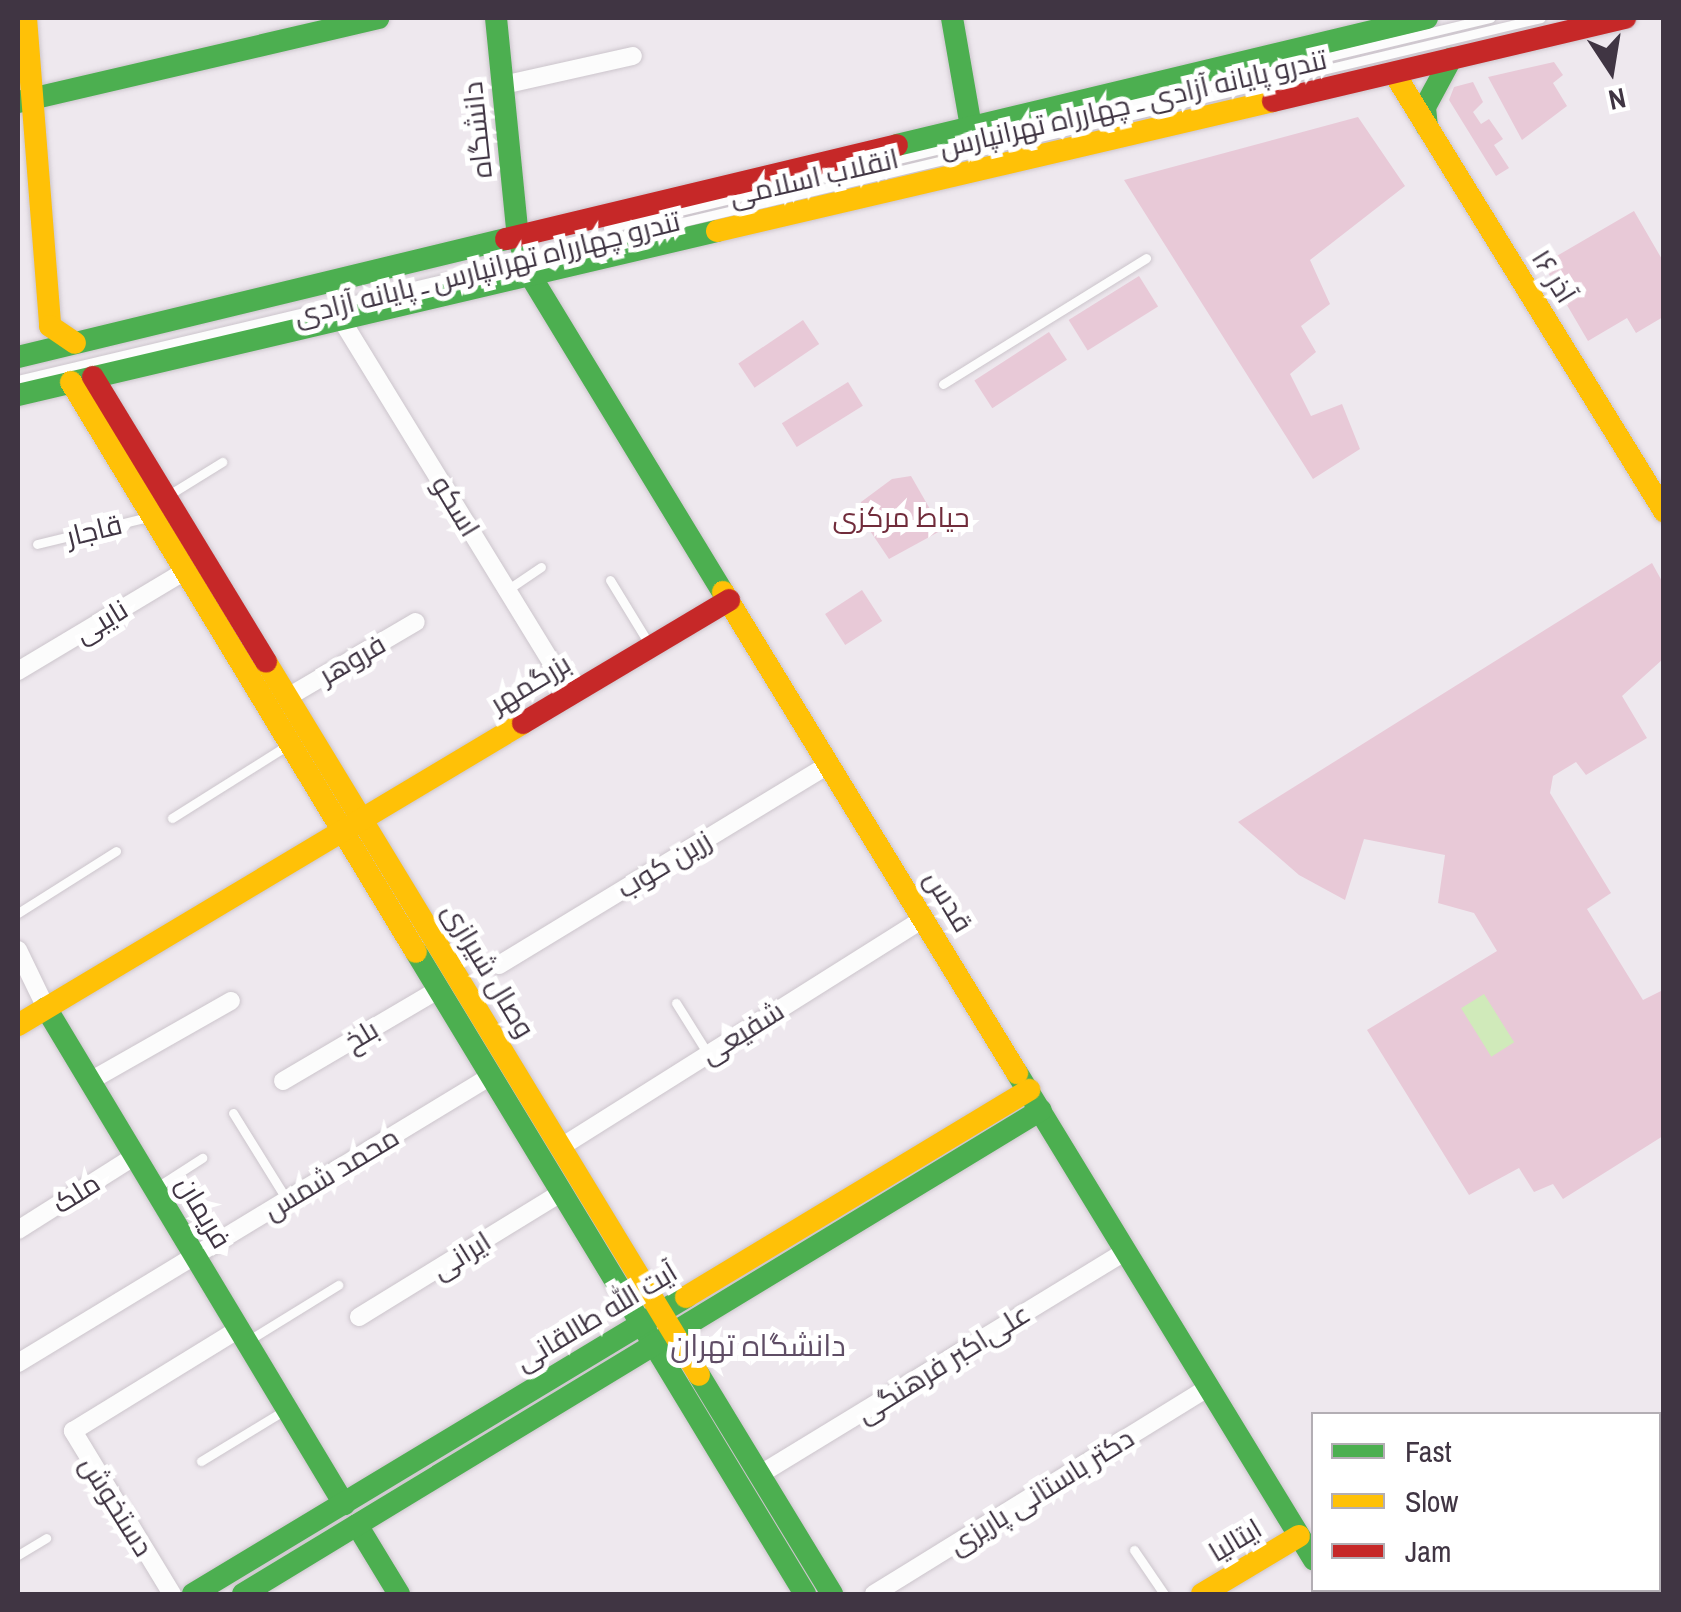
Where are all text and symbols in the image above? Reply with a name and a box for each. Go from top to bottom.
north arrow [1561,20,1661,120]
street label: تندرو پایانه آزادی ـ چهارراه تهرانپارس [936,42,1330,164]
text: N [1605,79,1629,120]
street label: دانشگاه [455,80,499,180]
street label: انقلاب اسلامی [726,141,902,213]
street label: تندرو چهارراه تهرانپارس ـ پایانه آزادی [291,204,683,332]
street label: ۱۶ آذر [1525,243,1583,309]
street label: اسکو [425,469,487,543]
park label: حیاط مرکزی [832,500,970,534]
street label: قاجار [63,507,125,553]
street label: نایبی [68,592,134,650]
street label: فروهر [313,627,391,691]
street label: بزرگمهر [484,646,576,720]
street label: زرین کوب [611,823,717,905]
street label: قدس [918,864,980,938]
street label: وصال شیرازی [436,897,542,1043]
street label: شفیعی [694,993,790,1071]
street label: بلخ [338,1012,384,1058]
street label: محمد شمس [257,1119,405,1227]
street label: ملک [46,1166,106,1220]
street label: فریمان [169,1170,239,1254]
street label: ایرانی [425,1224,497,1286]
street label: آیت الله طالقانی [509,1255,683,1377]
street label: علی‌اکبر فرهنگی [850,1296,1036,1430]
district label: دانشگاه تهران [670,1327,846,1363]
legend [1311,1412,1661,1592]
street label: دکتر باستانی پاریزی [942,1421,1140,1561]
text: Fast [1405,1431,1452,1471]
street label: دستخوش [73,1450,161,1562]
text: Slow [1405,1481,1458,1521]
street label: ایتالیا [1202,1511,1268,1569]
text: Jam [1405,1531,1451,1571]

